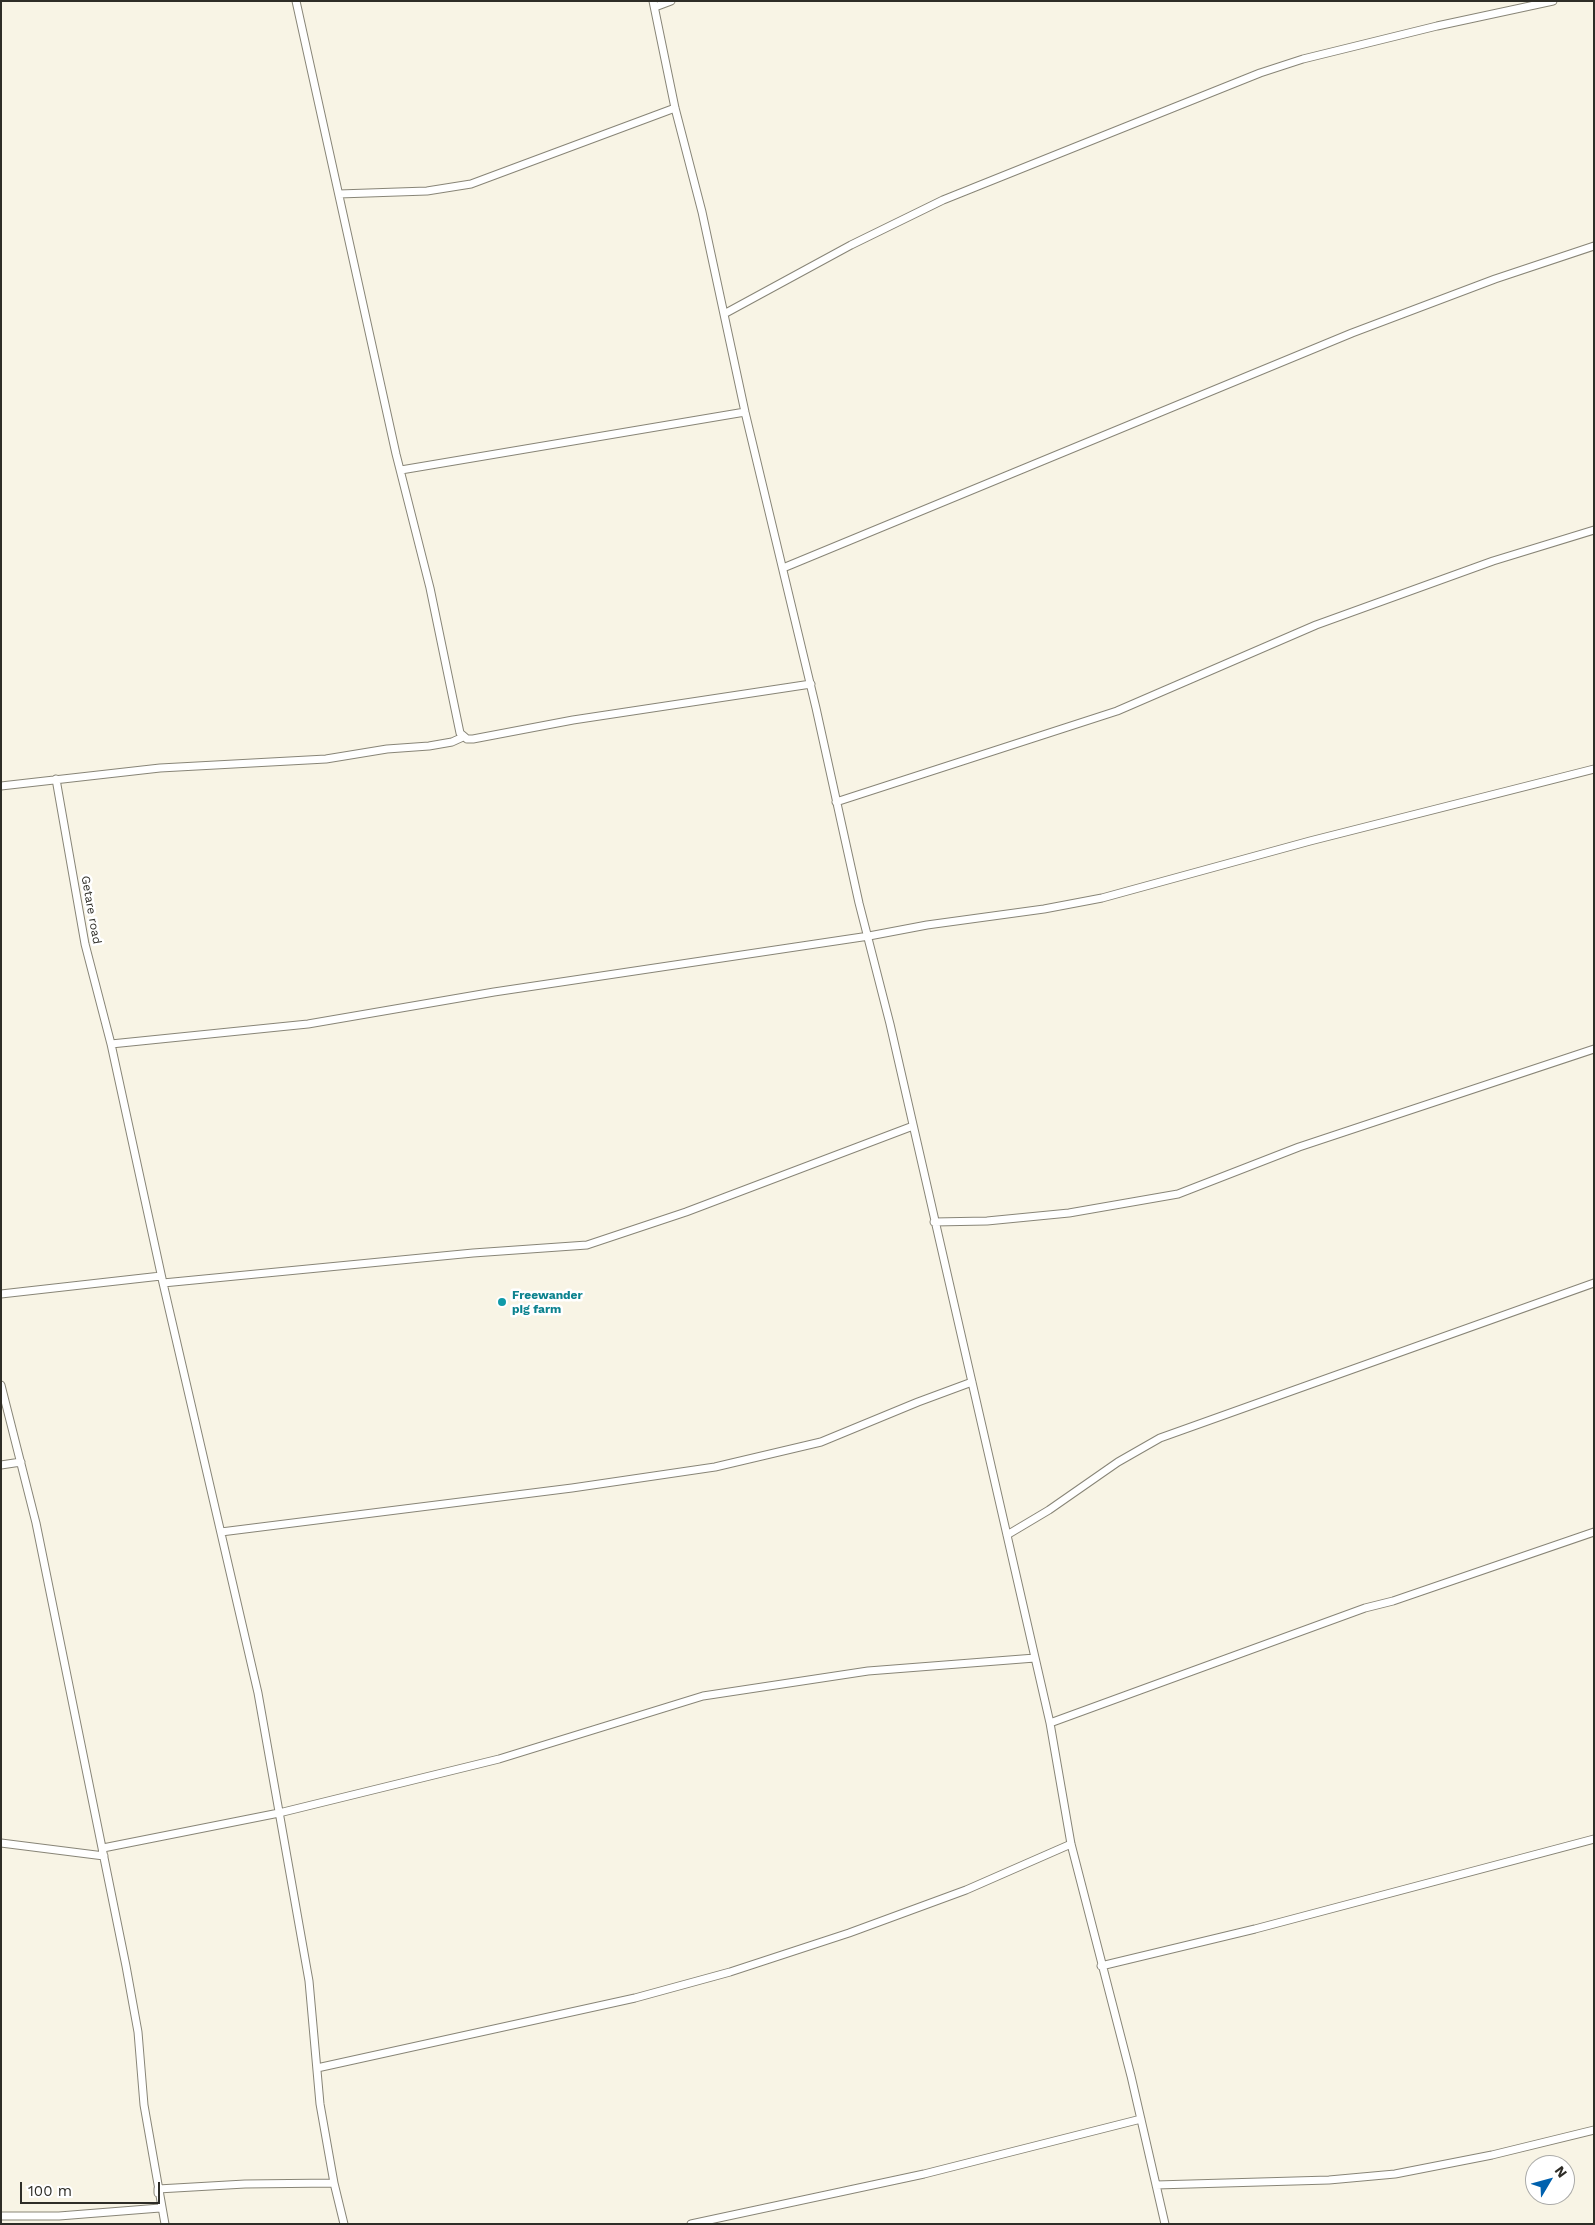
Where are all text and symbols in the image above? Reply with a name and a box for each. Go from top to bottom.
street label: Getare road [78,875,104,945]
place label: Freewander pig farm [512,1288,583,1316]
marker: Freewander pig farm [496,1296,508,1308]
north arrow [1525,2155,1575,2205]
text: N [1552,2163,1571,2181]
scale bar [22,2172,162,2204]
text: 100 m [28,2182,72,2200]

